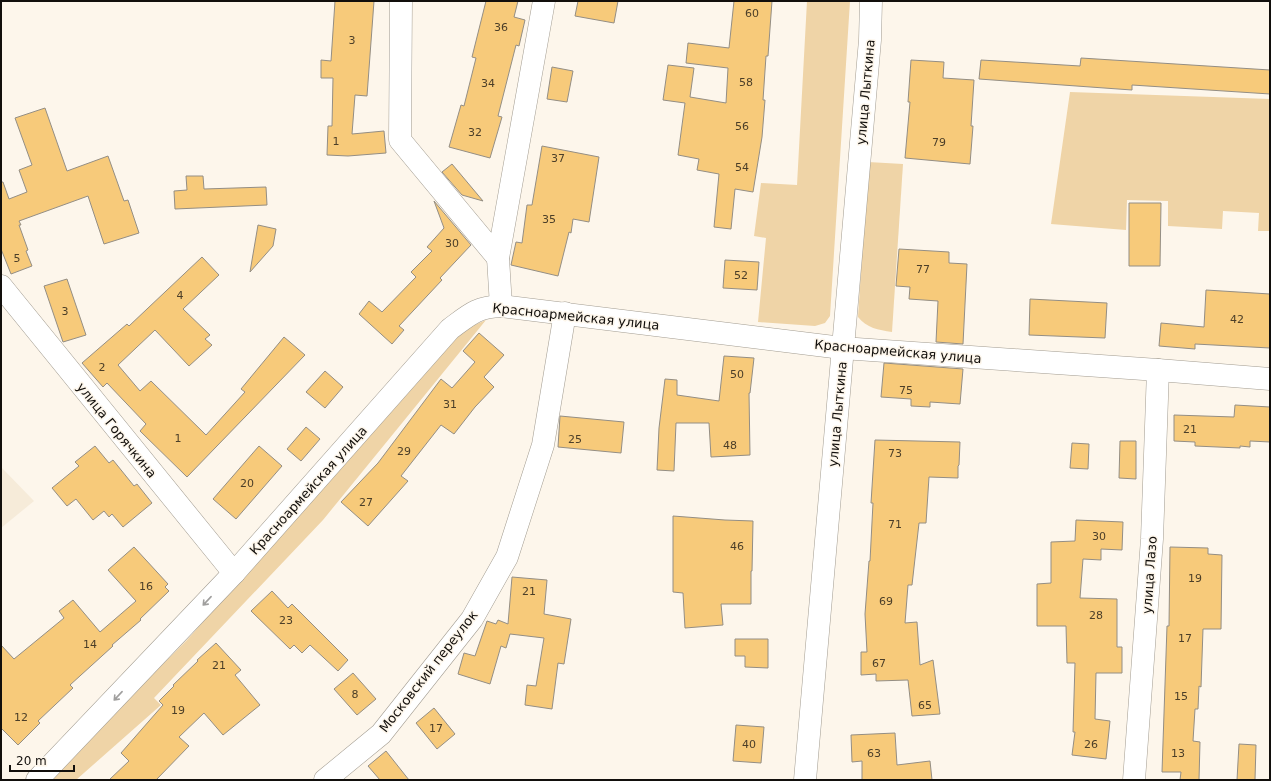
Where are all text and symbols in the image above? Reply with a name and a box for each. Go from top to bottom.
house number: 60 [745,7,759,20]
house number: 36 [494,21,508,34]
house number: 3 [349,34,356,47]
street label: улица Лыткина [853,39,878,145]
house number: 58 [739,76,753,89]
house number: 34 [481,77,495,90]
house number: 56 [735,120,749,133]
house number: 32 [468,126,482,139]
house number: 1 [333,135,340,148]
house number: 79 [932,136,946,149]
house number: 37 [551,152,565,165]
house number: 54 [735,161,749,174]
house number: 35 [542,213,556,226]
house number: 30 [445,237,459,250]
house number: 5 [14,252,21,265]
house number: 77 [916,263,930,276]
house number: 52 [734,269,748,282]
house number: 4 [177,289,184,302]
street label: Красноармейская улица [492,300,660,333]
house number: 3 [62,305,69,318]
house number: 42 [1230,313,1244,326]
street label: Красноармейская улица [814,337,982,366]
house number: 2 [99,361,106,374]
street label: улица Лыткина [825,361,850,467]
house number: 50 [730,368,744,381]
street label: улица Горячкина [74,380,160,481]
house number: 75 [899,384,913,397]
house number: 31 [443,398,457,411]
street label: Красноармейская улица [247,423,370,558]
house number: 21 [1183,423,1197,436]
house number: 1 [175,432,182,445]
house number: 25 [568,433,582,446]
house number: 48 [723,439,737,452]
house number: 29 [397,445,411,458]
house number: 73 [888,447,902,460]
house number: 20 [240,477,254,490]
house number: 27 [359,496,373,509]
house number: 71 [888,518,902,531]
house number: 30 [1092,530,1106,543]
street label: улица Лазо [1139,536,1160,614]
house number: 46 [730,540,744,553]
house number: 19 [1188,572,1202,585]
house number: 16 [139,580,153,593]
house number: 21 [522,585,536,598]
house number: 69 [879,595,893,608]
one-way arrow [202,596,212,606]
street label: Московский переулок [376,607,481,735]
house number: 28 [1089,609,1103,622]
house number: 23 [279,614,293,627]
house number: 17 [1178,632,1192,645]
house number: 14 [83,638,97,651]
house number: 67 [872,657,886,670]
house number: 21 [212,659,226,672]
house number: 8 [352,688,359,701]
house number: 15 [1174,690,1188,703]
one-way arrow [113,691,122,701]
house number: 65 [918,699,932,712]
house number: 19 [171,704,185,717]
house number: 12 [14,711,28,724]
house number: 17 [429,722,443,735]
house number: 40 [742,738,756,751]
house number: 26 [1084,738,1098,751]
scale bar [10,747,74,773]
house number: 63 [867,747,881,760]
house number: 13 [1171,747,1185,760]
text: 20 m [16,754,47,768]

